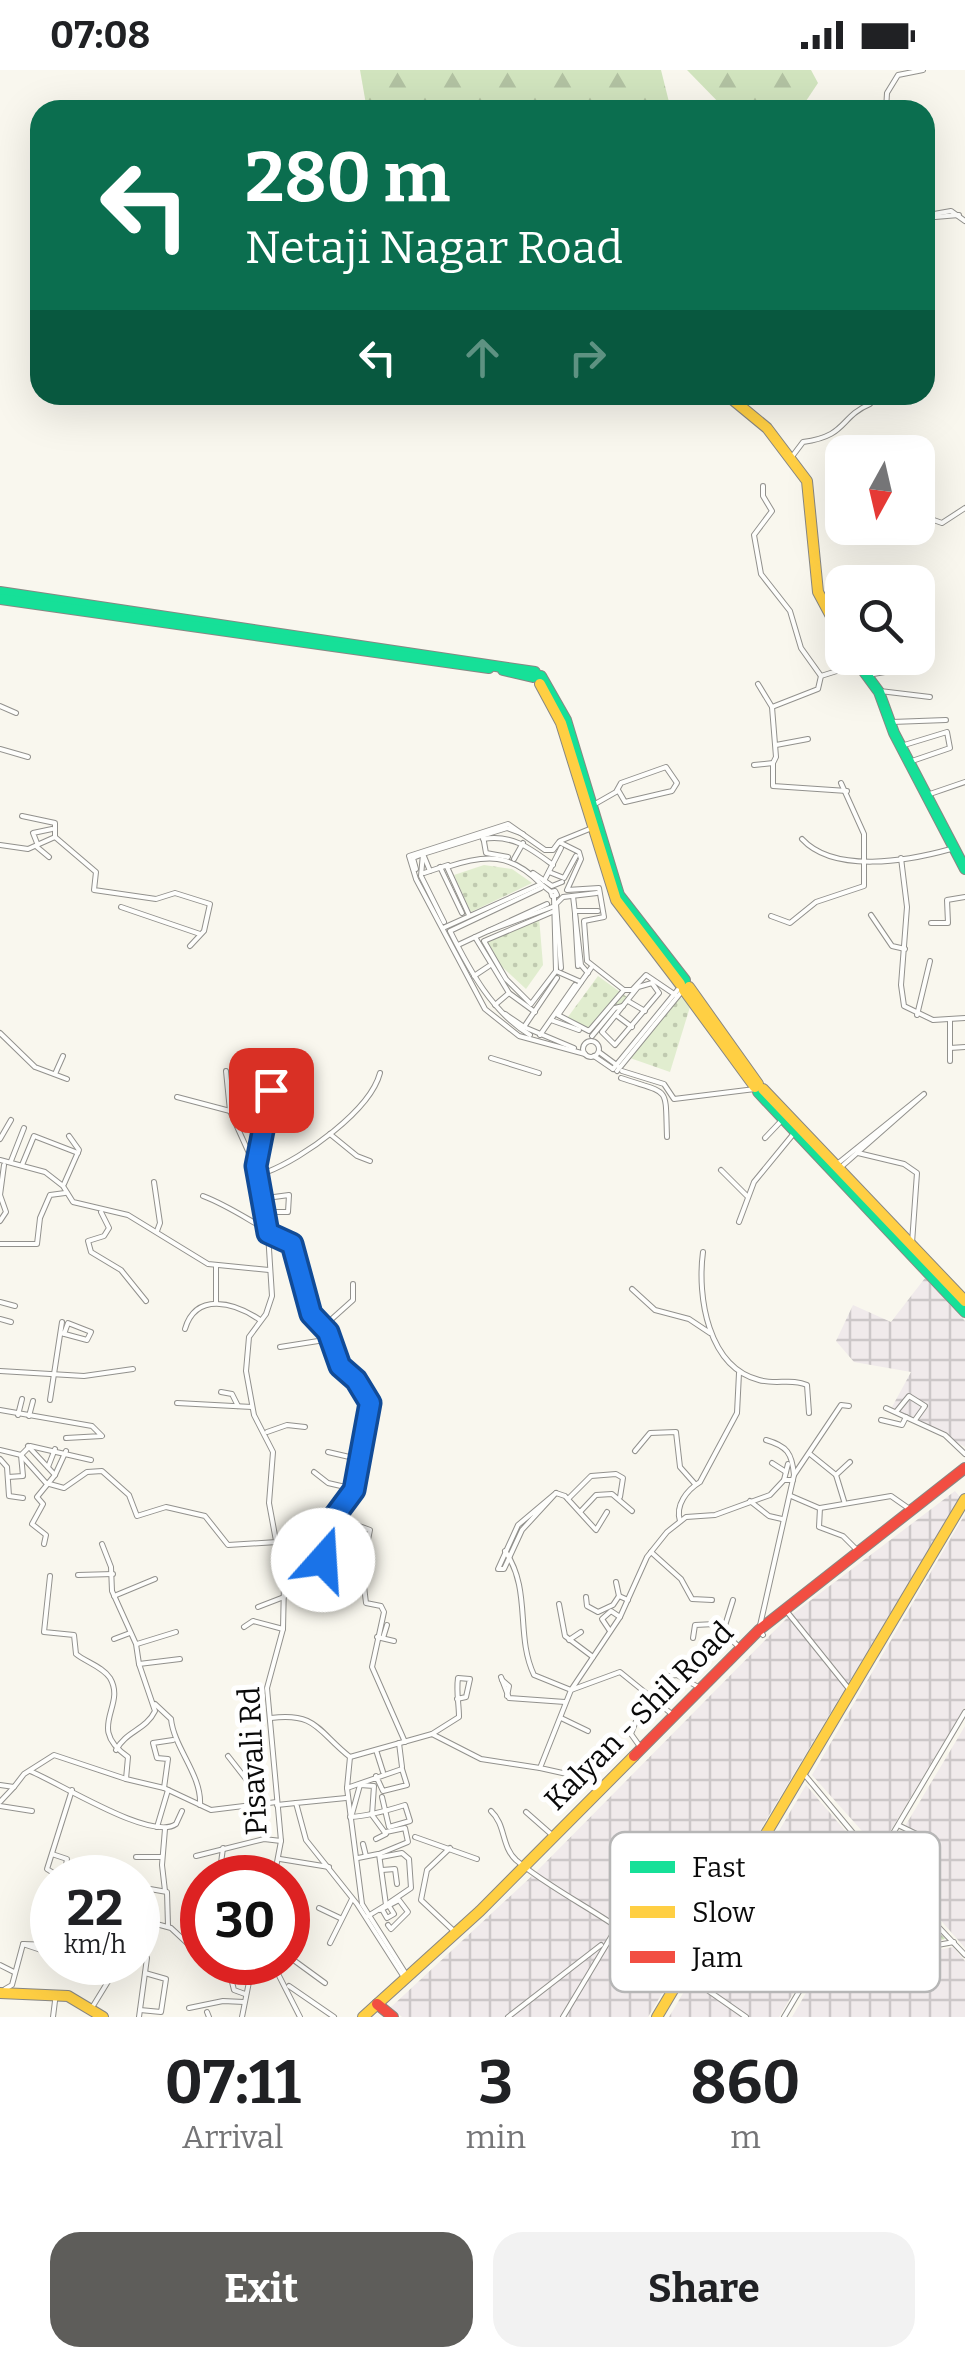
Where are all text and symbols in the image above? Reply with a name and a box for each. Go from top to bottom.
text: 07:08 [50,12,150,58]
text: 280 m [245,136,450,220]
icon: left [80,140,210,270]
text: Netaji Nagar Road [245,221,623,275]
icon: left [350,330,405,385]
icon: ahead [455,330,510,385]
icon: right [560,330,615,385]
north arrow [825,435,935,545]
map controls [825,435,935,675]
button: search [825,565,935,675]
pin [229,1048,314,1133]
icon: arrive [244,1063,299,1118]
position arrow [271,1508,375,1612]
street label: Kalyan - Shil Road [537,1614,741,1818]
street label: Pisavali Rd [231,1686,275,1836]
legend [610,1832,940,1992]
text: Fast [692,1851,746,1884]
speed limit sign: 30 [180,1855,310,1985]
text: 22 [67,1878,123,1938]
text: Slow [692,1896,755,1929]
text: km/h [64,1930,126,1960]
text: Jam [691,1941,743,1974]
text: 07:11 [165,2047,301,2119]
text: 3 [478,2047,513,2119]
text: 860 [691,2047,800,2119]
text: Arrival [182,2118,283,2156]
text: min [466,2118,526,2156]
text: m [730,2118,761,2156]
button: Exit [50,2232,473,2347]
button: Share [493,2232,915,2347]

